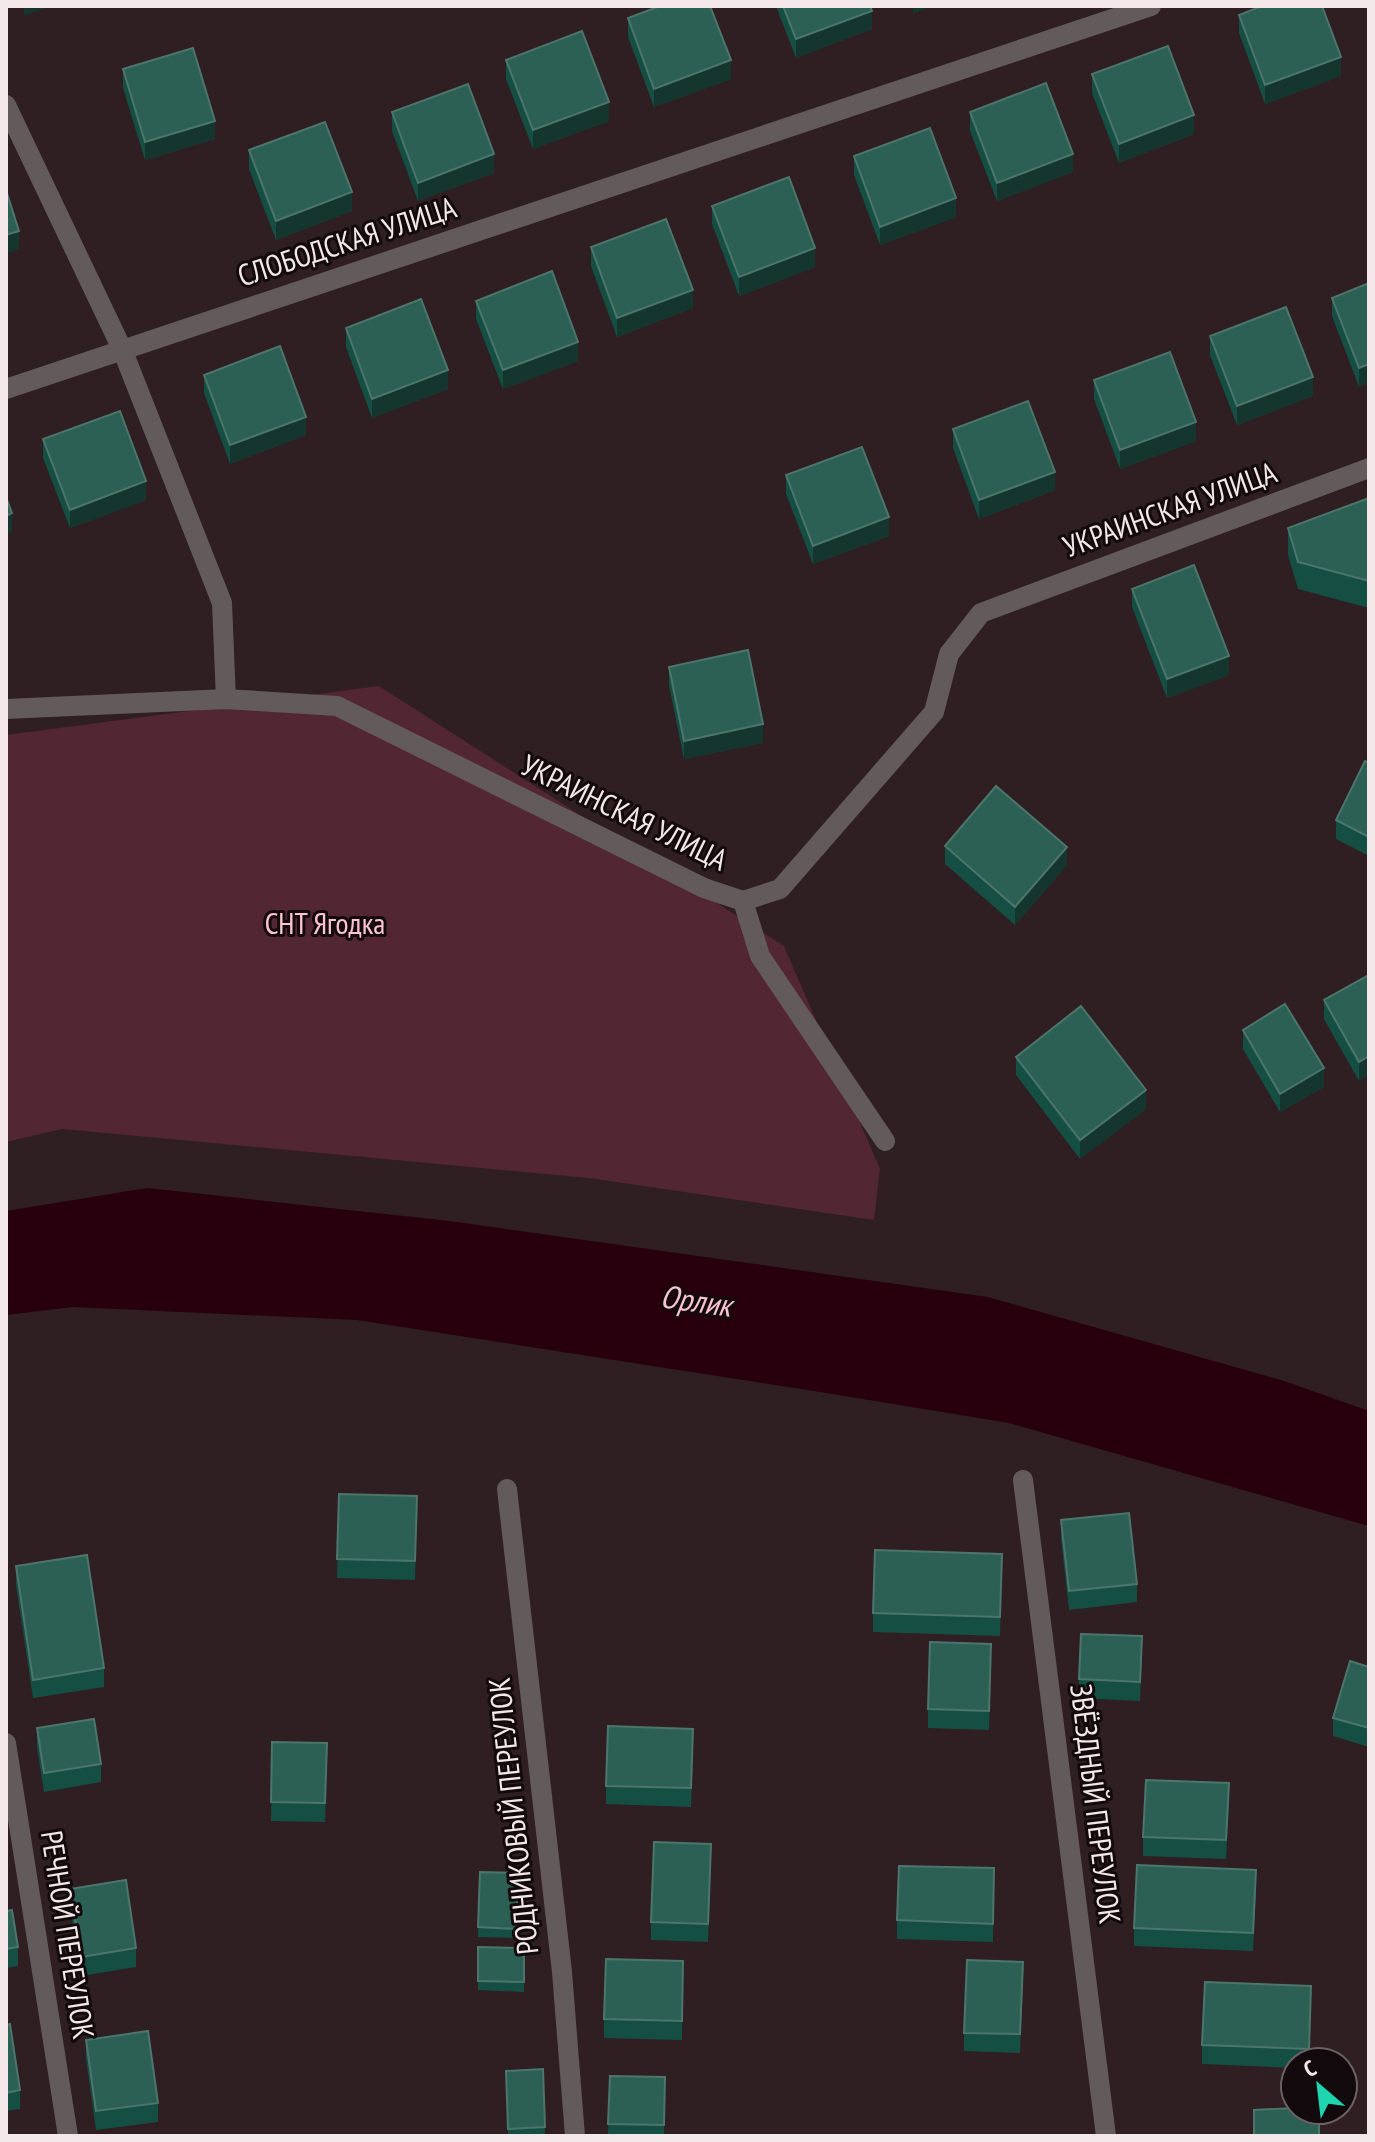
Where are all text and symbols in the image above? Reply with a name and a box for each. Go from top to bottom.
street label: СЛОБОДСКАЯ УЛИЦА [232,187,462,294]
street label: УКРАИНСКАЯ УЛИЦА [1057,452,1282,565]
street label: УКРАИНСКАЯ УЛИЦА [515,745,735,879]
park label: СНТ Ягодка [265,903,385,942]
water label: Орлик [658,1274,738,1326]
street label: РОДНИКОВЫЙ ПЕРЕУЛОК [479,1676,546,1957]
street label: ЗВЁЗДНЫЙ ПЕРЕУЛОК [1062,1682,1131,1926]
street label: РЕЧНОЙ ПЕРЕУЛОК [33,1828,104,2042]
north arrow [1279,2046,1359,2126]
text: С [1299,2054,1321,2083]

